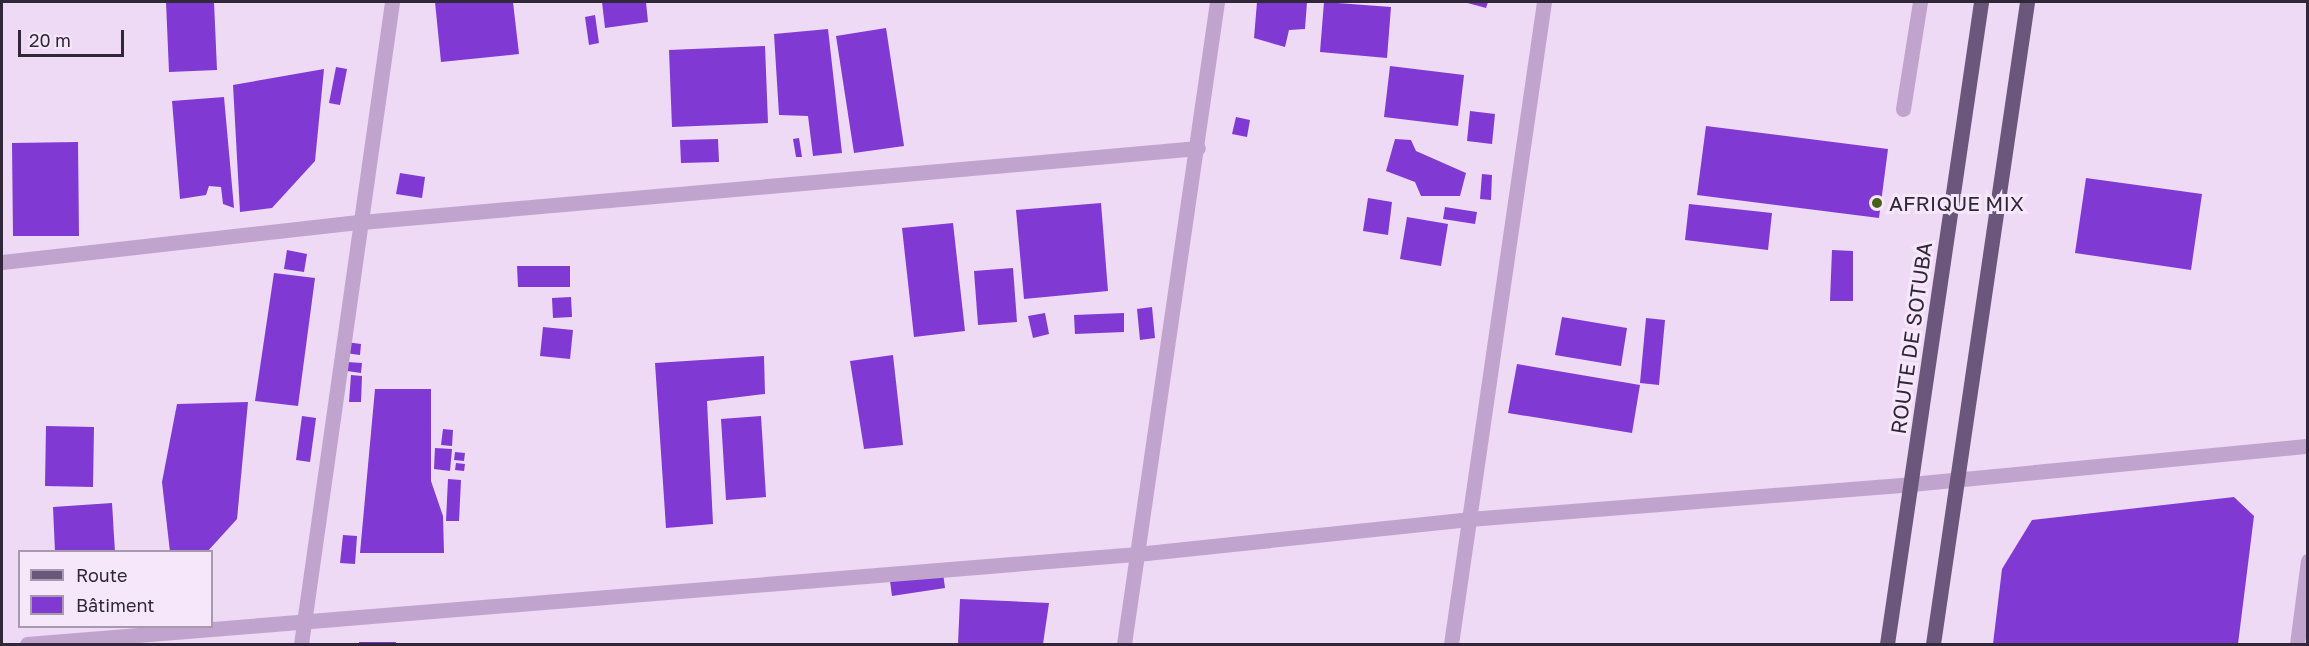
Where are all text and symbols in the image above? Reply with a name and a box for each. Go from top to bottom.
scale bar [21,18,128,56]
text: 20 m [29,29,71,51]
place label: AFRIQUE MIX [1889,190,2024,216]
marker: AFRIQUE MIX [1870,196,1884,210]
street label: ROUTE DE SOTUBA [1885,240,1937,436]
legend [18,550,213,628]
text: Route [76,564,127,586]
text: Bâtiment [76,594,155,616]

